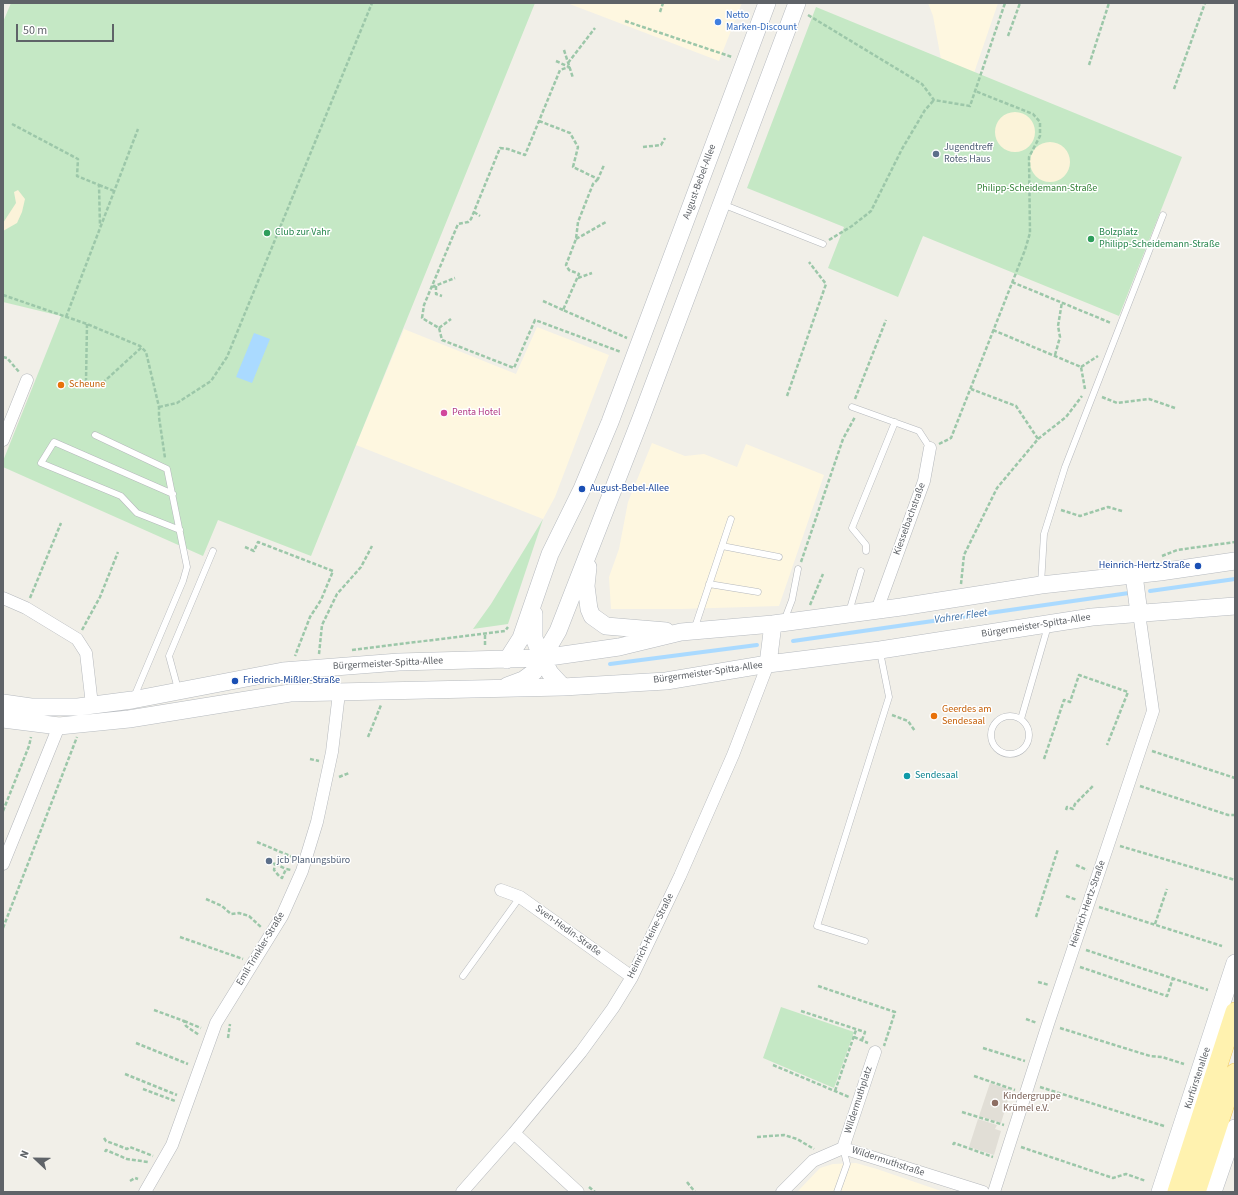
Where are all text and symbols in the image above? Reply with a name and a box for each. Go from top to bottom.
place label: Netto Marken-Discount [726,10,797,34]
scale bar [18,16,116,42]
marker: Netto Marken-Discount [713,17,723,27]
text: 50 m [23,22,47,39]
place label: Jugendtreff Rotes Haus [944,142,993,166]
street label: August-Bebel-Allee [681,143,719,221]
marker: Jugendtreff Rotes Haus [931,149,941,159]
park label: Philipp-Scheidemann-Straße [977,183,1097,195]
place label: Club zur Vahr [275,227,330,239]
place label: Bolzplatz Philipp-Scheidemann-Straße [1099,227,1220,250]
marker: Club zur Vahr [262,228,272,238]
marker: Bolzplatz Philipp-Scheidemann-Straße [1086,234,1096,244]
place label: Scheune [69,379,105,391]
marker: Scheune [56,380,66,390]
place label: Penta Hotel [452,407,501,419]
marker: Penta Hotel [439,408,449,418]
street label: Kiesselbachstraße [891,481,929,557]
place label: August-Bebel-Allee [590,483,669,495]
marker: August-Bebel-Allee [577,484,587,494]
place label: Heinrich-Hertz-Straße [1099,560,1190,572]
marker: Heinrich-Hertz-Straße [1193,561,1203,571]
water label: Vahrer Fleet [934,607,988,627]
street label: Bürgermeister-Spitta-Allee [981,611,1091,641]
street label: Bürgermeister-Spitta-Allee [333,655,443,673]
street label: Bürgermeister-Spitta-Allee [653,659,763,687]
place label: Friedrich-Mißler-Straße [243,675,340,687]
marker: Friedrich-Mißler-Straße [230,676,240,686]
place label: Geerdes am Sendesaal [942,704,991,728]
marker: Geerdes am Sendesaal [929,711,939,721]
place label: Sendesaal [915,770,958,782]
marker: Sendesaal [902,771,912,781]
place label: jcb Planungsbüro [277,855,350,867]
marker: jcb Planungsbüro [264,856,274,866]
street label: Heinrich-Hertz-Straße [1067,859,1109,949]
street label: Heinrich-Heine-Straße [625,891,677,981]
street label: Sven-Hedin-Straße [533,903,603,959]
street label: Emil-Trinkler-Straße [234,910,288,988]
street label: Kurfürstenallee [1182,1046,1214,1110]
street label: Wildermuthplatz [842,1065,876,1135]
place label: Kindergruppe Krümel e.V. [1003,1091,1061,1114]
marker: Kindergruppe Krümel e.V. [990,1098,1000,1108]
north arrow [16,1139,56,1179]
street label: Wildermuthstraße [850,1145,926,1179]
text: N [16,1148,33,1161]

